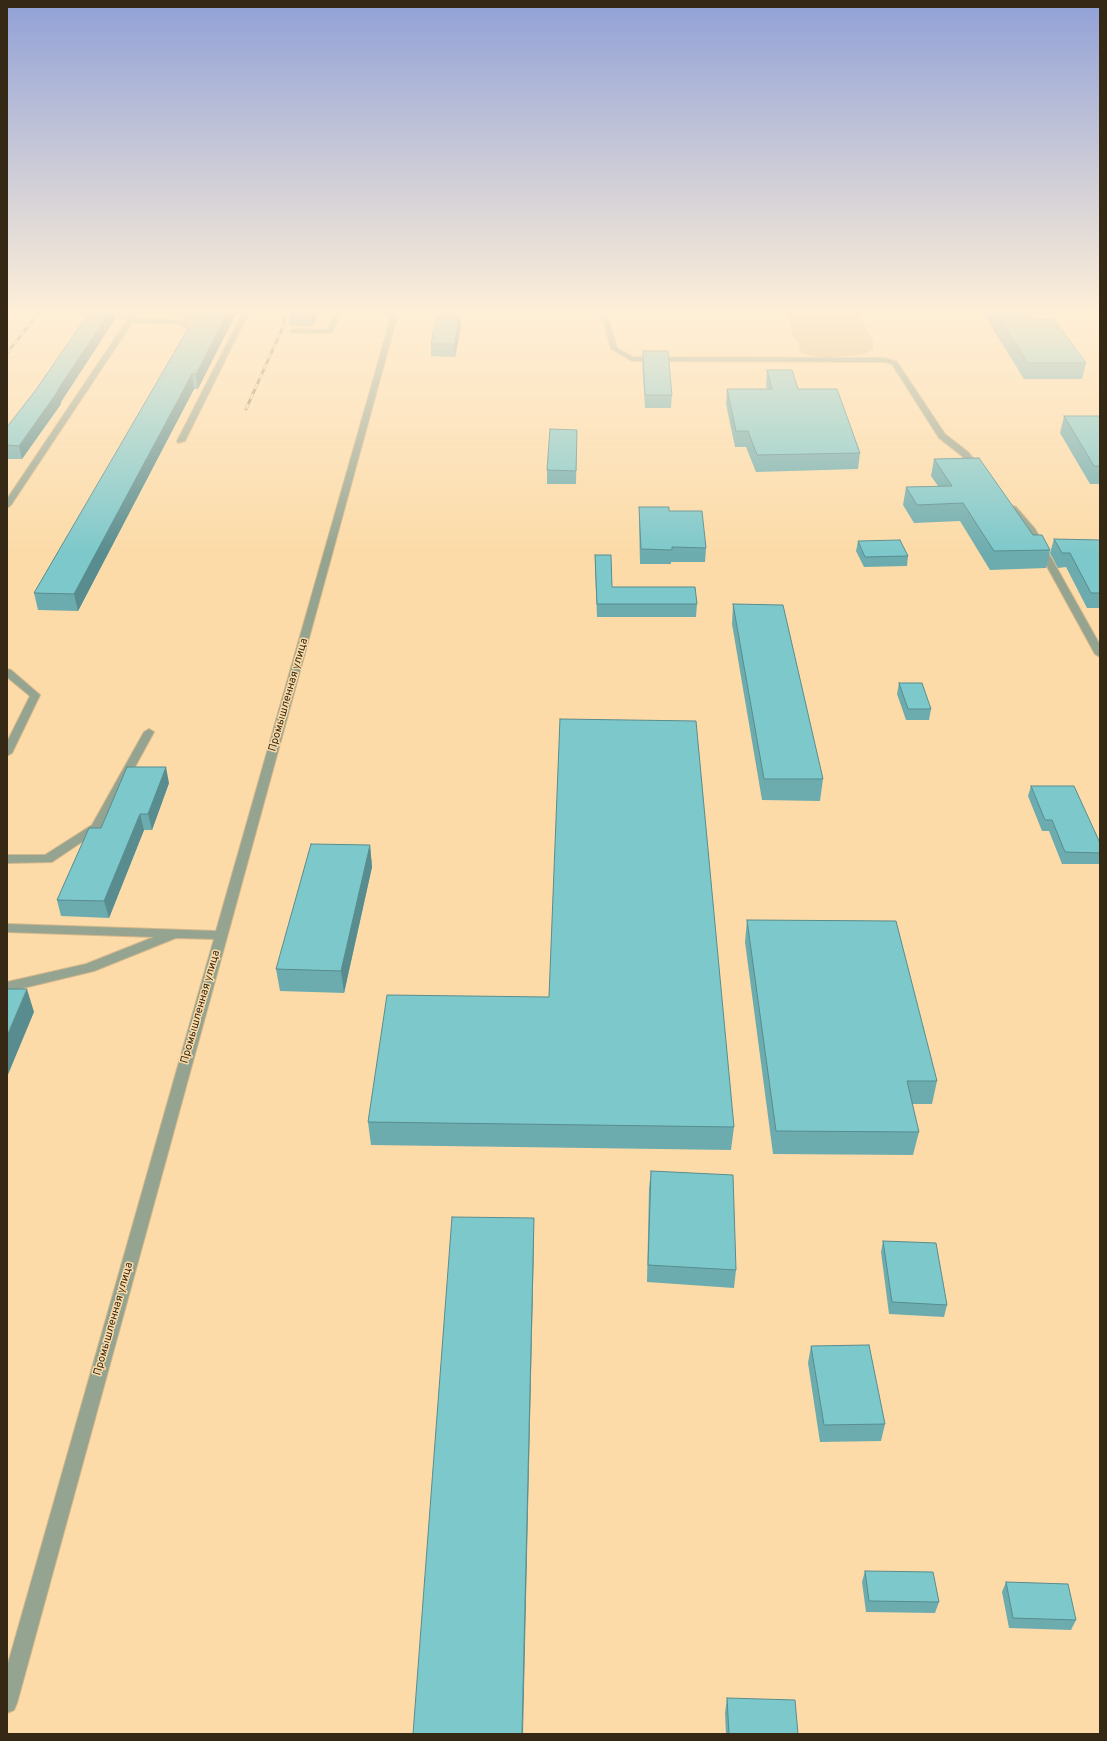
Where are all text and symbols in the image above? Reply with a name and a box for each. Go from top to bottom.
street label: Промышленная улица [266,637,312,753]
street label: Промышленная улица [178,949,224,1065]
street label: Промышленная улица [91,1261,137,1377]

